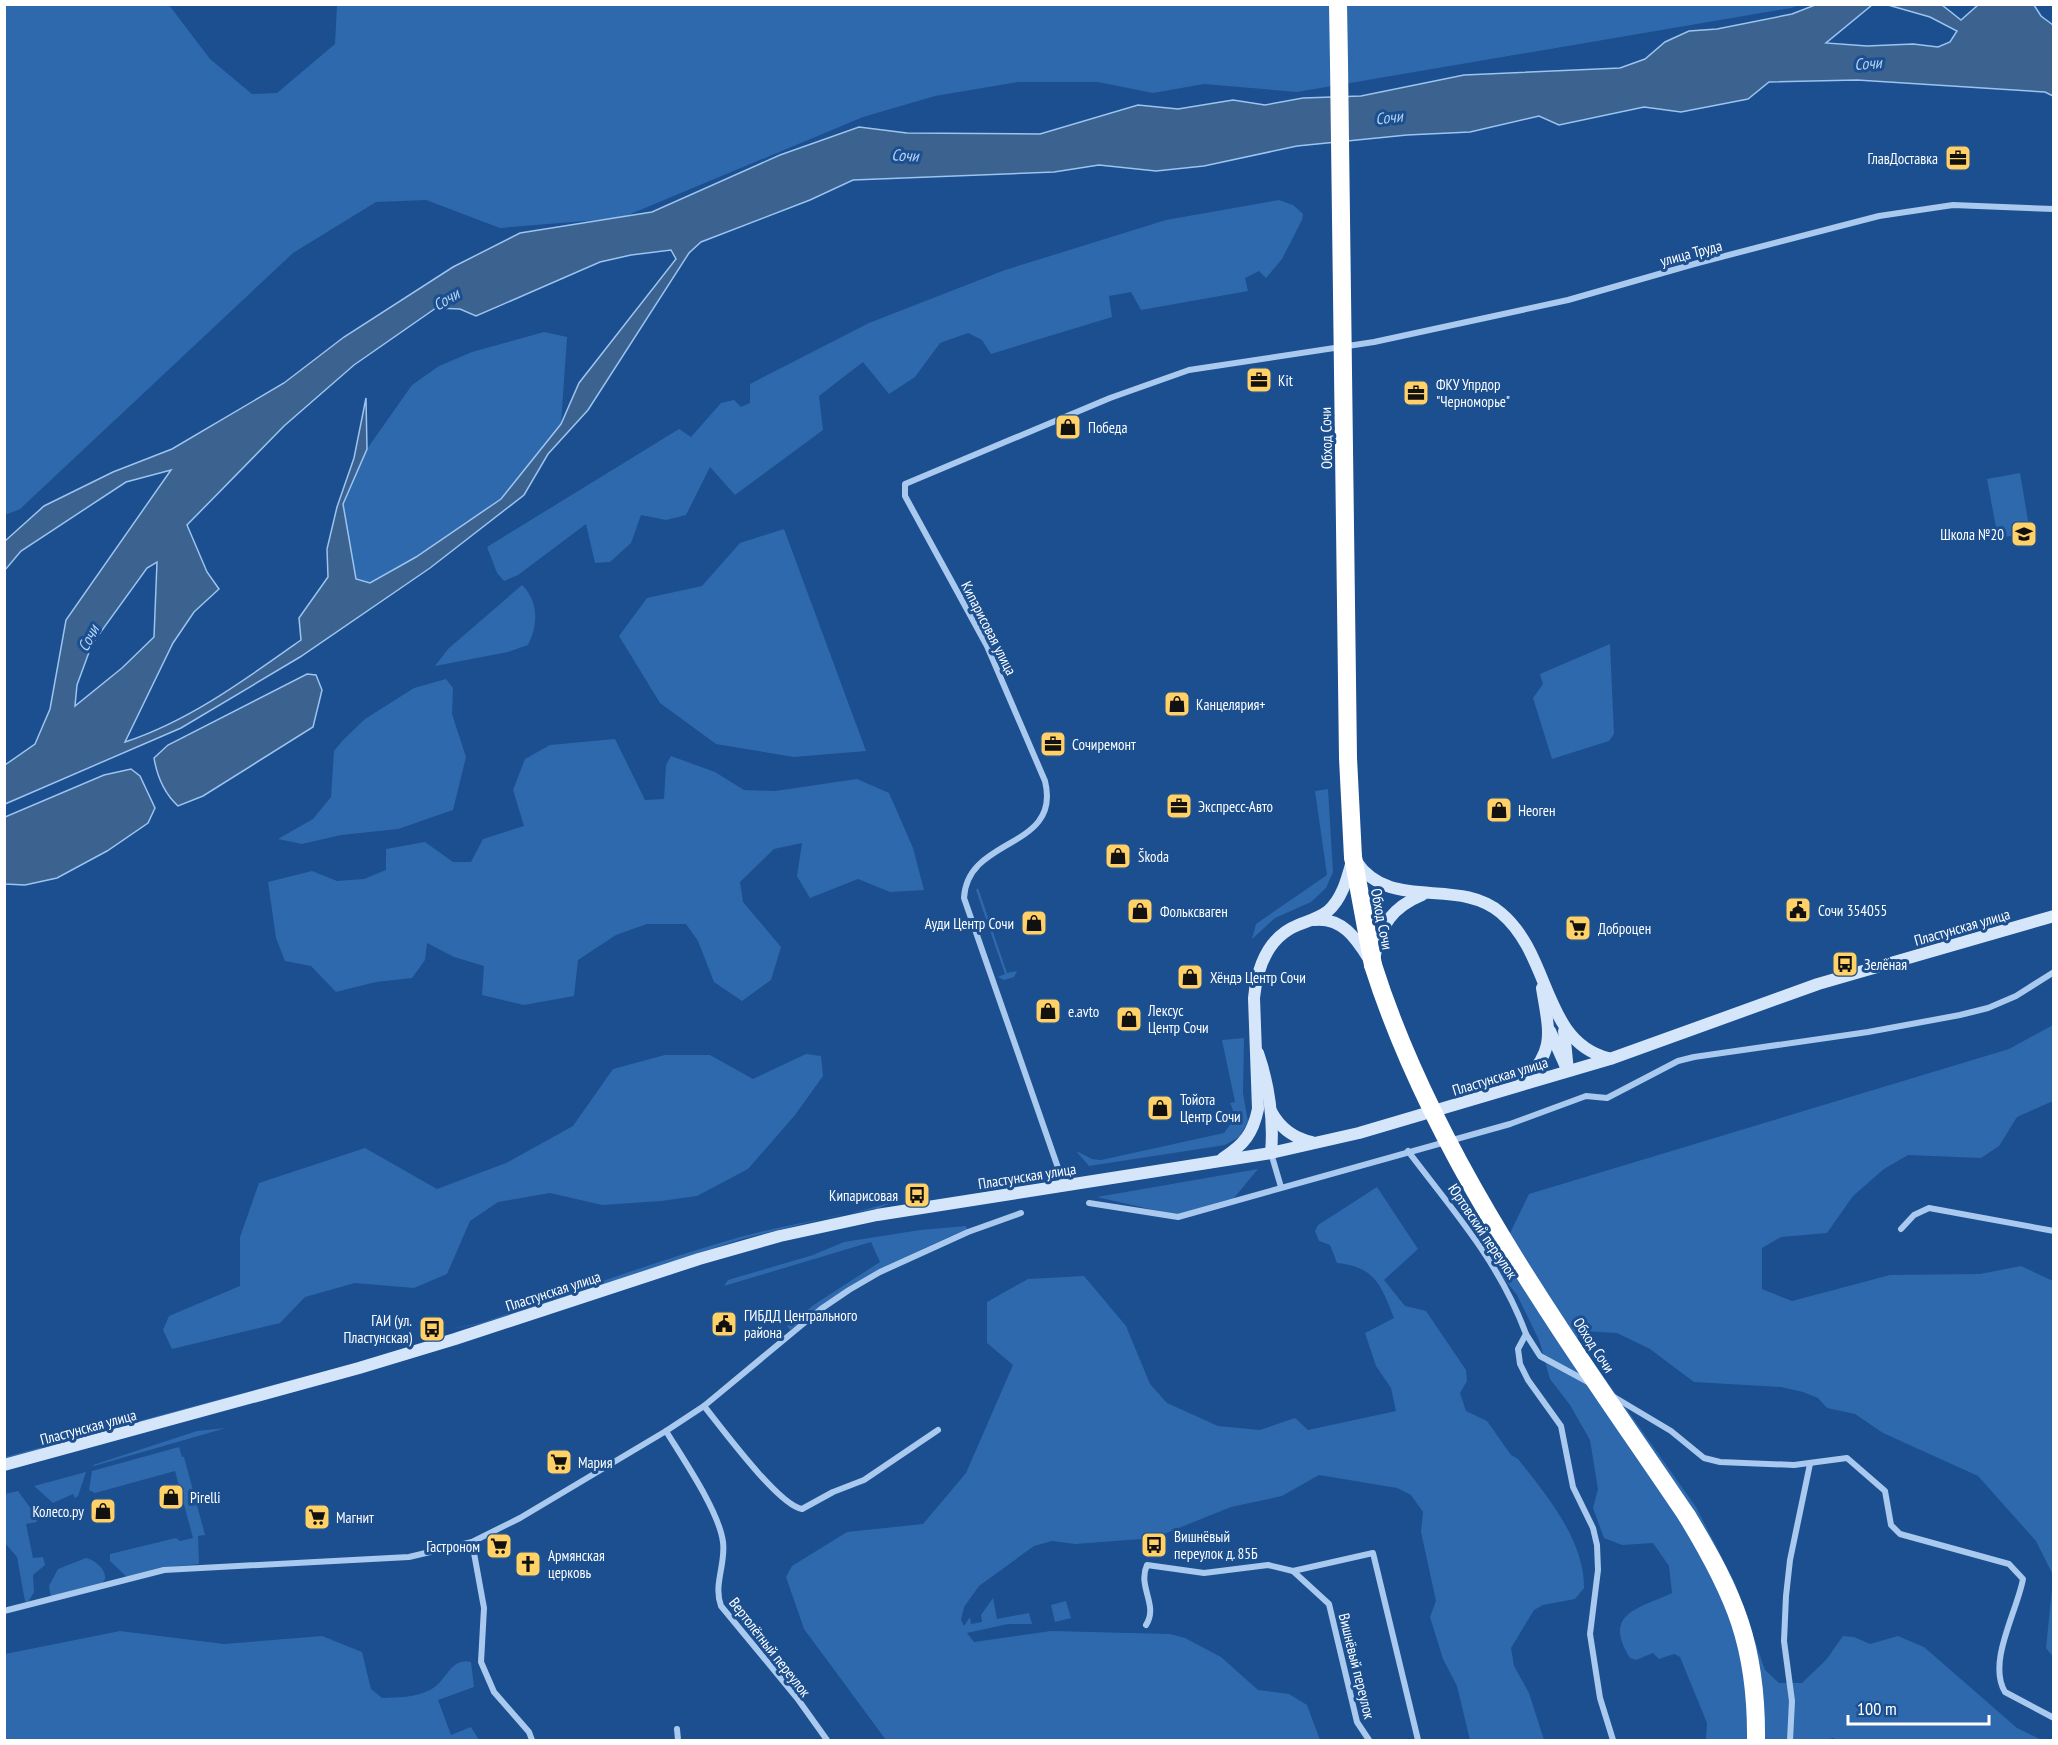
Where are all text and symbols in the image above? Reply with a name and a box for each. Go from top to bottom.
water label: Сочи [1854,52,1884,74]
water label: Сочи [1374,105,1406,128]
office icon: ГлавДоставка [1943,143,1973,173]
water label: Сочи [891,144,921,166]
place label: ГлавДоставка [1868,149,1938,168]
street label: улица Труда [1658,236,1724,270]
water label: Сочи [429,282,464,315]
office icon: Kit [1244,365,1274,395]
place label: Kit [1278,371,1293,390]
place label: ФКУ Упрдор "Черноморье" [1436,375,1510,411]
office icon: ФКУ Упрдор "Черноморье" [1401,378,1431,408]
street label: Обход Сочи [1316,407,1336,469]
shop icon: Победа [1053,412,1083,442]
place label: Победа [1088,418,1127,437]
school or university icon: Школа №20 [2009,519,2039,549]
place label: Школа №20 [1940,525,2004,544]
street label: Кипарисовая улица [957,578,1021,678]
water label: Сочи [73,620,104,655]
shop icon: Канцелярия+ [1162,689,1192,719]
place label: Канцелярия+ [1196,695,1266,714]
office icon: Сочиремонт [1038,729,1068,759]
place label: Сочиремонт [1072,735,1136,754]
office icon: Экспресс-Авто [1164,791,1194,821]
shop icon: Неоген [1484,795,1514,825]
place label: Экспресс-Авто [1198,797,1273,816]
place label: Неоген [1518,801,1556,820]
shop icon: Škoda [1103,841,1133,871]
place label: Škoda [1138,847,1169,866]
street label: Обход Сочи [1367,887,1397,951]
public building icon: Сочи 354055 [1783,895,1813,925]
shop icon: Фольксваген [1125,896,1155,926]
place label: Сочи 354055 [1818,901,1887,920]
place label: Фольксваген [1160,902,1228,921]
street label: Пластунская улица [1912,904,2012,950]
shop icon: Ауди Центр Сочи [1019,908,1049,938]
supermarket icon: Доброцен [1563,913,1593,943]
place label: Ауди Центр Сочи [925,914,1014,933]
place label: Доброцен [1598,919,1651,938]
bus stop icon: Зелёная [1830,949,1860,979]
place label: Зелёная [1864,955,1907,974]
shop icon: Хёндэ Центр Сочи [1175,962,1205,992]
place label: Хёндэ Центр Сочи [1210,968,1306,987]
shop icon: e.avto [1033,996,1063,1026]
place label: Лексус Центр Сочи [1147,1001,1209,1037]
place label: e.avto [1068,1002,1099,1021]
shop icon: Лексус Центр Сочи [1114,1004,1144,1034]
street label: Пластунская улица [1450,1052,1550,1100]
place label: Тойота Центр Сочи [1180,1090,1241,1126]
shop icon: Тойота Центр Сочи [1145,1093,1175,1123]
street label: Пластунская улица [977,1159,1077,1193]
bus stop icon: Кипарисовая [902,1180,932,1210]
street label: Юртовский переулок [1444,1180,1522,1282]
place label: Кипарисовая [829,1186,898,1205]
street label: Пластунская улица [503,1267,603,1315]
place label: ГИБДД Центрального района [744,1306,858,1342]
public building icon: ГИБДД Центрального района [709,1309,739,1339]
place label: ГАИ (ул. Пластунская) [343,1311,412,1347]
bus stop icon: ГАИ (ул. Пластунская) [417,1314,447,1344]
street label: Обход Сочи [1569,1314,1619,1376]
street label: Пластунская улица [38,1405,138,1449]
supermarket icon: Мария [544,1447,574,1477]
place label: Мария [578,1453,613,1472]
shop icon: Pirelli [156,1482,186,1512]
place label: Pirelli [190,1488,221,1507]
shop icon: Колесо.ру [88,1496,118,1526]
place label: Колесо.ру [32,1502,84,1521]
supermarket icon: Магнит [302,1502,332,1532]
place label: Магнит [336,1508,374,1527]
place label: Вишнёвый переулок д. 85Б [1174,1527,1258,1563]
bus stop icon: Вишнёвый переулок д. 85Б [1139,1530,1169,1560]
supermarket icon: Гастроном [484,1531,514,1561]
place label: Гастроном [426,1537,480,1556]
place label: Армянская церковь [548,1546,605,1582]
church icon: Армянская церковь [513,1549,543,1579]
street label: Вертолётный переулок [725,1593,815,1701]
street label: Вишнёвый переулок [1335,1611,1379,1721]
scale bar [1848,1688,1989,1726]
text: 100 m [1857,1697,1897,1720]

